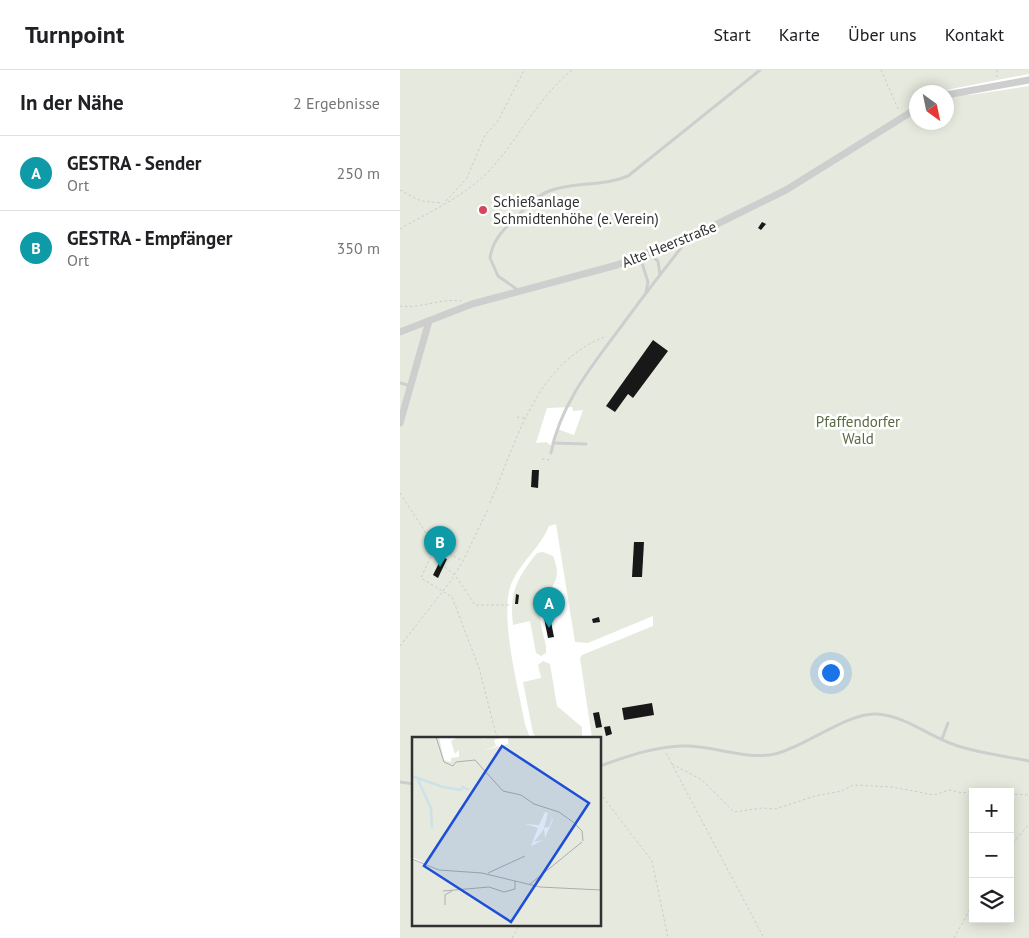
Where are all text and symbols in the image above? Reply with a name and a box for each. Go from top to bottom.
text: Turnpoint [25,19,124,50]
text: Start [713,23,751,46]
text: Karte [779,23,820,46]
text: Über uns [848,23,917,46]
text: Kontakt [945,23,1004,46]
north arrow [909,85,954,130]
text: In der Nähe [20,89,124,116]
text: 2 Ergebnisse [293,93,380,113]
text: GESTRA - Sender [67,151,201,175]
text: A [31,163,41,183]
text: 250 m [337,163,380,183]
text: Ort [67,175,89,195]
place label: Schießanlage Schmidtenhöhe (e. Verein) [493,192,659,228]
marker: Schießanlage Schmidtenhöhe (e. Verein) [477,204,489,216]
street label: Alte Heerstraße [619,216,719,272]
text: GESTRA - Empfänger [67,226,232,250]
text: B [31,238,41,258]
text: 350 m [337,238,380,258]
text: Ort [67,250,89,270]
park label: Pfaffendorfer Wald [816,412,900,448]
pin: B [424,526,456,567]
pin: A [533,587,565,628]
your location [818,660,844,686]
inset map [412,737,601,926]
map controls [969,788,1014,923]
button: + [969,788,1014,833]
button: − [969,833,1014,878]
button: layers [969,878,1014,923]

